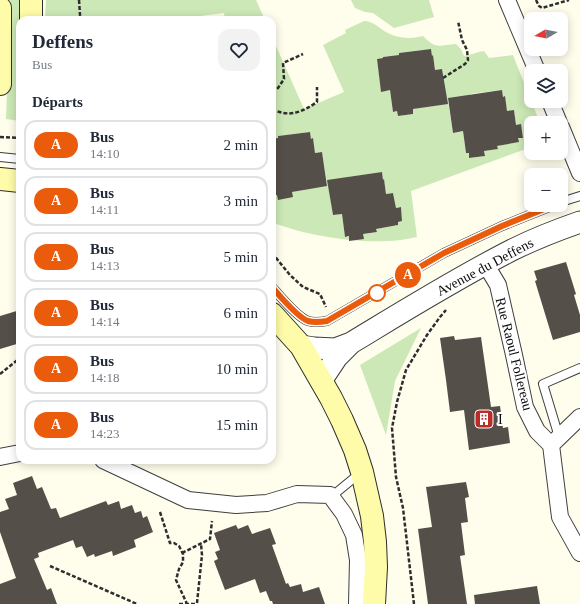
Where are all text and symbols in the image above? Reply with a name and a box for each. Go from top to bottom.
north arrow [524,12,568,56]
map controls [524,12,568,212]
button: heart [218,29,260,71]
text: Deffens [32,31,93,52]
text: Bus [32,57,52,72]
button: layers [524,64,568,108]
text: Départs [32,94,83,110]
button: + [524,116,568,160]
text: Bus [90,129,114,145]
text: A [51,137,61,152]
text: 2 min [223,137,258,153]
text: 14:10 [90,146,120,161]
button: − [524,168,568,212]
text: Bus [90,185,114,201]
text: A [51,193,61,208]
text: 3 min [223,193,258,209]
text: 14:11 [90,202,119,217]
street label: Avenue du Deffens [434,235,536,299]
text: Bus [90,241,114,257]
text: A [51,249,61,264]
text: 5 min [223,249,258,265]
text: 14:13 [90,258,120,273]
line badge: A [395,262,421,288]
text: A [403,267,413,282]
unlabelled marker [368,284,386,302]
street label: Rue Raoul Follereau [493,296,535,412]
text: Bus [90,297,114,313]
text: A [51,305,61,320]
text: 6 min [223,305,258,321]
text: 14:14 [90,314,120,329]
text: Bus [90,353,114,369]
text: A [51,361,61,376]
text: 10 min [216,361,258,377]
text: 14:18 [90,370,120,385]
building icon: I [473,408,495,430]
text: Bus [90,409,114,425]
place label: I [498,412,503,427]
text: A [51,417,61,432]
text: 15 min [216,417,258,433]
text: 14:23 [90,426,120,441]

